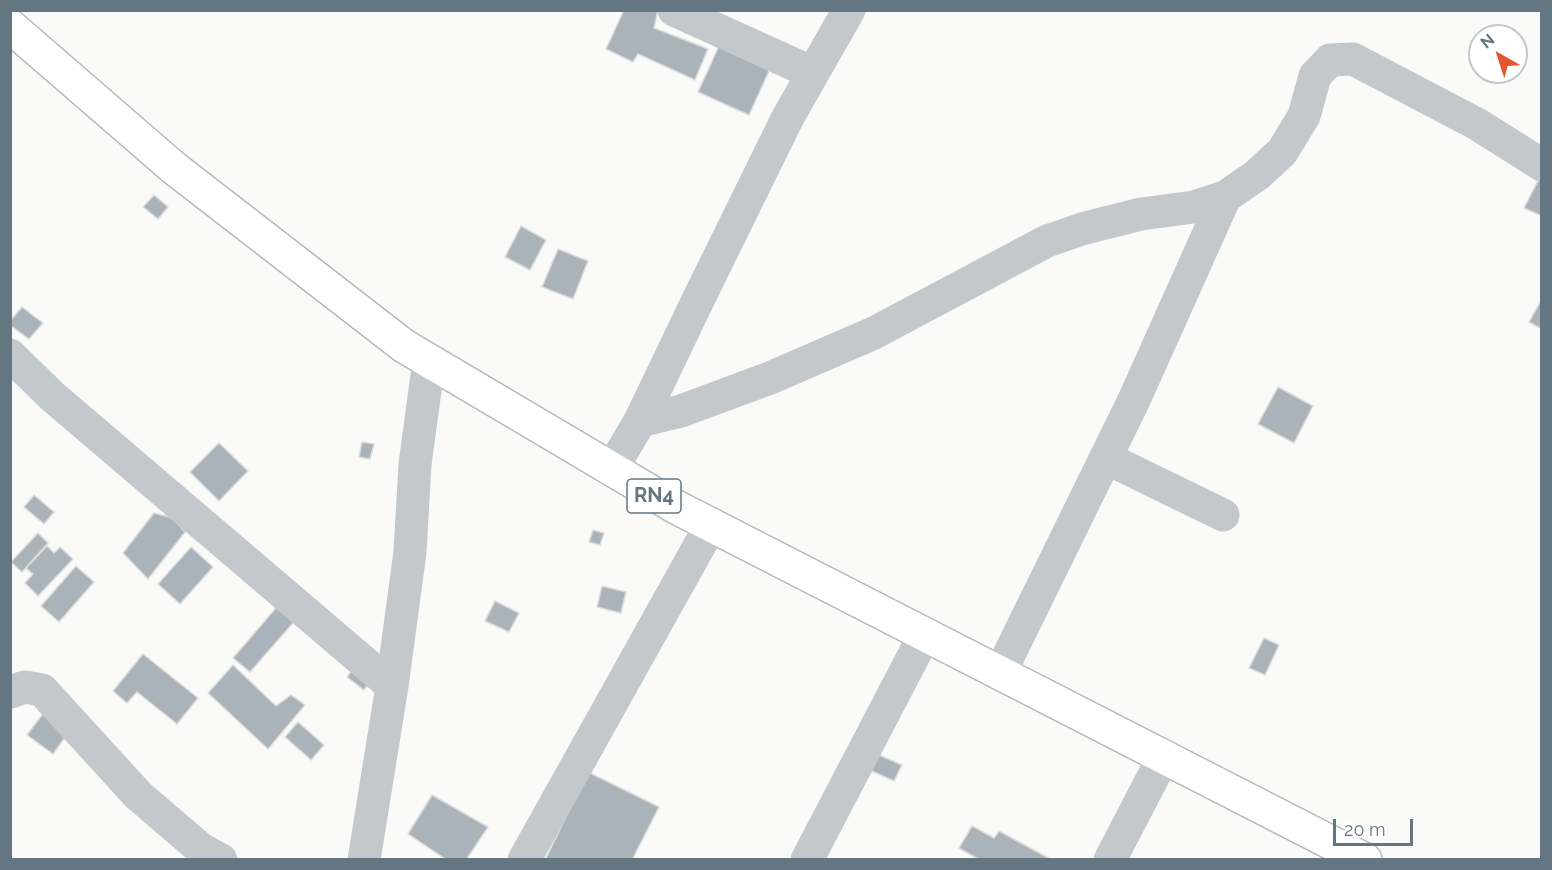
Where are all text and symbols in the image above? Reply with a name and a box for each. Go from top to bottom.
north arrow [1468,24,1528,84]
text: N [1477,30,1498,52]
road number: RN4 [627,479,681,513]
scale bar [1336,807,1416,845]
text: 20 m [1344,819,1386,840]

